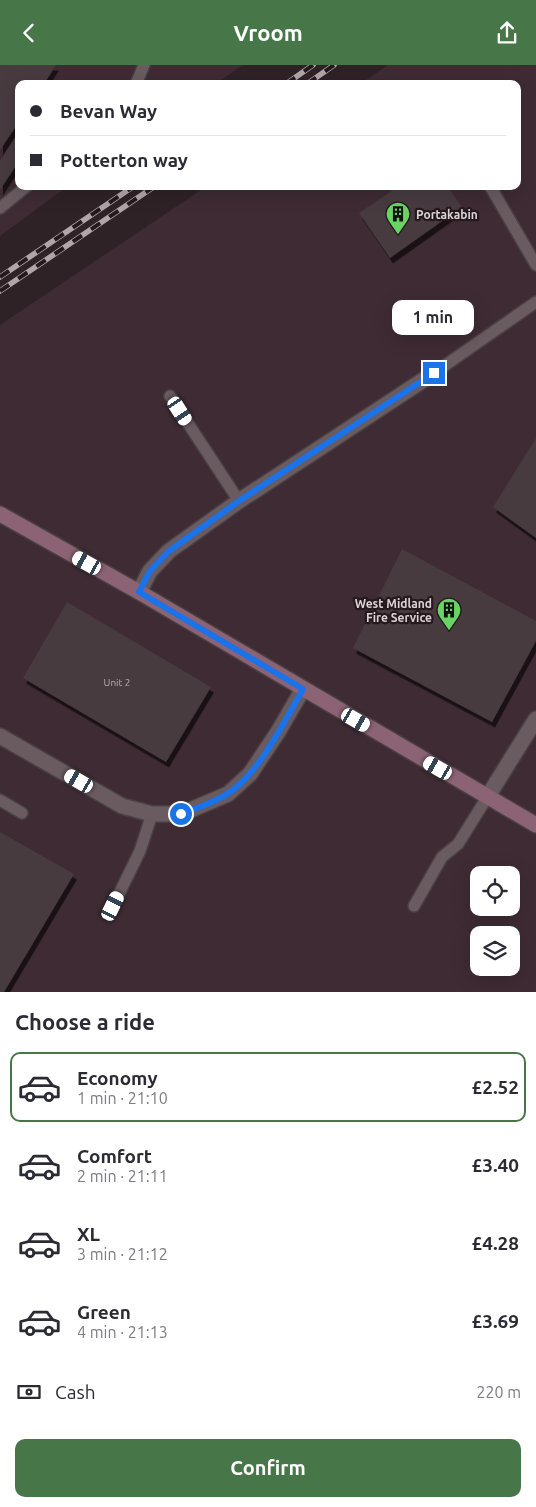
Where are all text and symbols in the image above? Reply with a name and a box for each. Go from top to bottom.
icon: back [15,19,43,47]
icon: share [493,19,521,47]
text: Vroom [233,20,303,45]
text: Bevan Way [60,100,157,122]
text: Potterton way [60,149,188,171]
building icon: Portakabin [385,201,411,235]
place label: Portakabin [416,208,478,221]
callout: 1 min [393,301,475,335]
text: 1 min [413,308,453,326]
route end [423,362,445,384]
car [165,394,194,428]
car [70,549,103,577]
place label: West Midland Fire Service [355,597,432,624]
building icon: West Midland Fire Service [436,597,462,631]
house number: Unit 2 [104,677,130,688]
car [339,706,372,734]
car [421,754,454,782]
car [62,767,95,795]
route start [170,803,192,825]
map controls [470,866,520,976]
button: locate [470,866,520,916]
car [99,889,126,923]
button: layers [470,926,520,976]
text: Choose a ride [15,1009,155,1034]
icon: car [17,1065,62,1110]
text: Economy [77,1067,158,1089]
text: £2.52 [471,1076,519,1098]
text: 1 min · 21:10 [77,1089,168,1107]
icon: car [17,1143,62,1188]
text: Comfort [77,1145,152,1167]
text: £3.40 [471,1154,519,1176]
text: 2 min · 21:11 [77,1167,168,1185]
icon: car [17,1221,62,1266]
text: XL [77,1223,100,1245]
text: £4.28 [471,1232,519,1254]
text: 3 min · 21:12 [77,1245,168,1263]
icon: car [17,1299,62,1344]
text: Green [77,1301,131,1323]
text: £3.69 [471,1310,519,1332]
text: 4 min · 21:13 [77,1323,168,1341]
icon: cash [15,1378,43,1406]
text: Cash [55,1381,96,1403]
text: 220 m [476,1383,521,1401]
button: Confirm [15,1439,521,1497]

